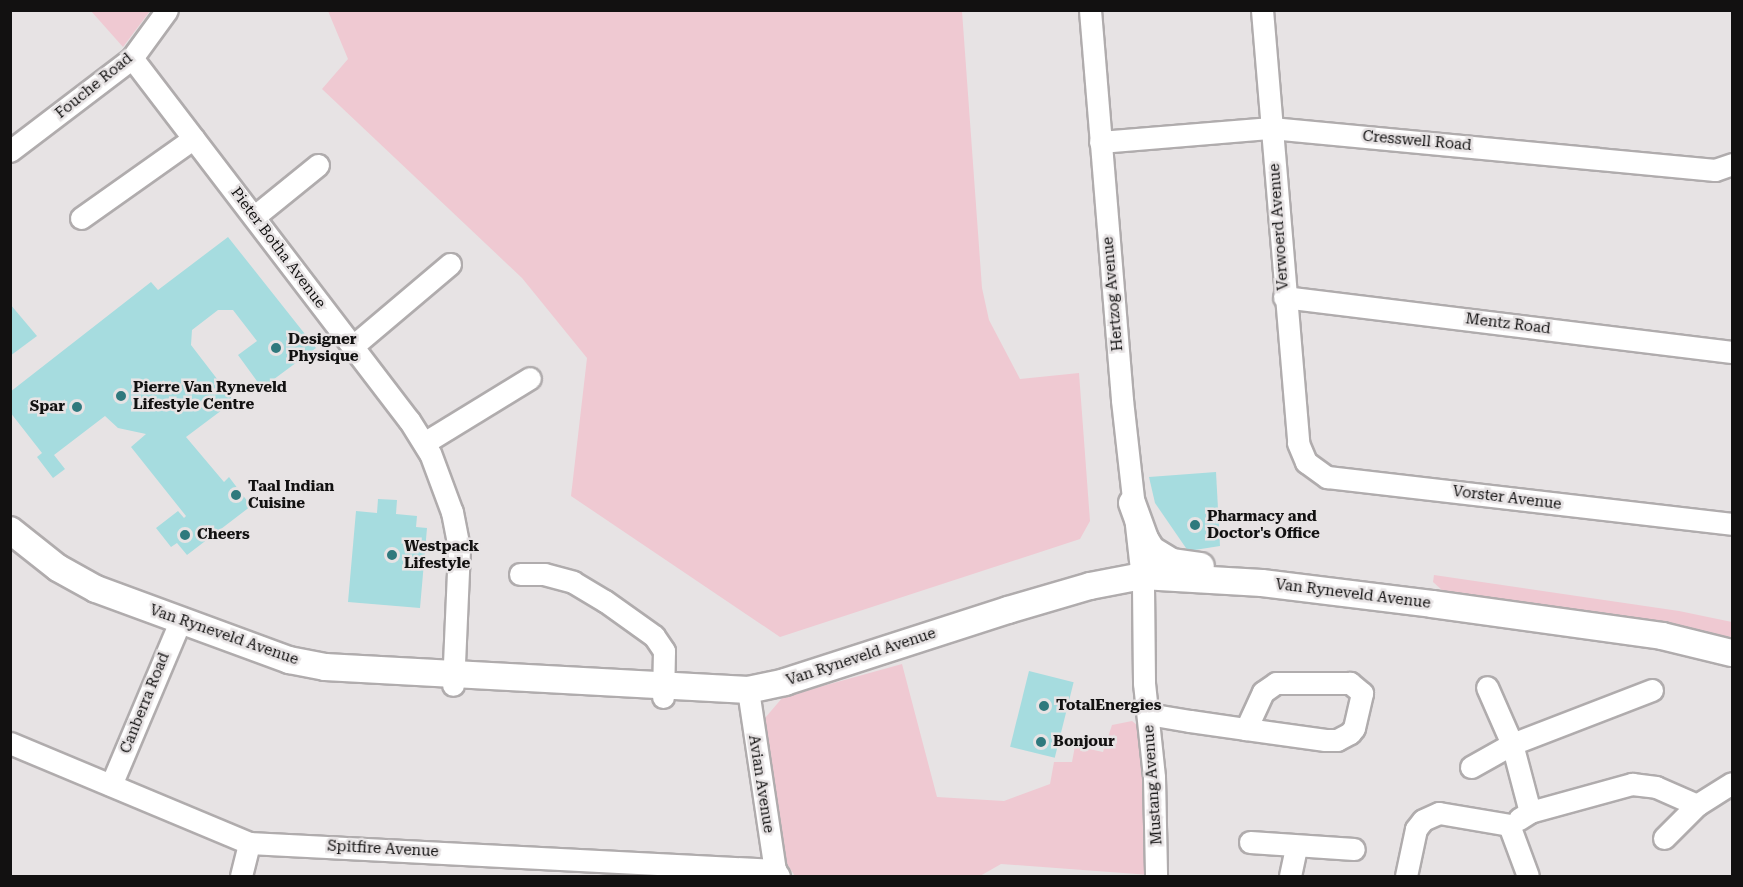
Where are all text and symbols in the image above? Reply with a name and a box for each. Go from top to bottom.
street label: Fouche Road [52,49,136,123]
street label: Cresswell Road [1362,127,1472,155]
street label: Verwoerd Avenue [1266,163,1292,291]
street label: Pieter Botha Avenue [227,184,329,312]
street label: Hertzog Avenue [1099,236,1127,352]
street label: Mentz Road [1464,310,1552,338]
place label: Designer Physique [288,330,359,365]
marker: Designer Physique [269,341,283,355]
place label: Pierre Van Ryneveld Lifestyle Centre [133,378,287,413]
marker: Pierre Van Ryneveld Lifestyle Centre [114,389,128,403]
place label: Spar [30,398,65,416]
marker: Spar [70,400,84,414]
place label: Taal Indian Cuisine [248,477,334,512]
street label: Vorster Avenue [1452,482,1562,514]
marker: Taal Indian Cuisine [229,488,243,502]
place label: Pharmacy and Doctor's Office [1207,507,1320,542]
marker: Pharmacy and Doctor's Office [1188,518,1202,532]
place label: Cheers [197,526,250,544]
marker: Cheers [178,528,192,542]
place label: Westpack Lifestyle [404,537,479,572]
marker: Westpack Lifestyle [385,548,399,562]
street label: Van Ryneveld Avenue [1274,576,1432,612]
street label: Van Ryneveld Avenue [147,601,301,669]
street label: Van Ryneveld Avenue [784,624,938,690]
street label: Canberra Road [117,650,173,756]
place label: TotalEnergies [1056,697,1161,715]
marker: TotalEnergies [1037,699,1051,713]
street label: Mustang Avenue [1140,724,1166,846]
place label: Bonjour [1053,733,1115,751]
street label: Avian Avenue [744,734,778,834]
marker: Bonjour [1034,735,1048,749]
street label: Spitfire Avenue [327,837,439,861]

